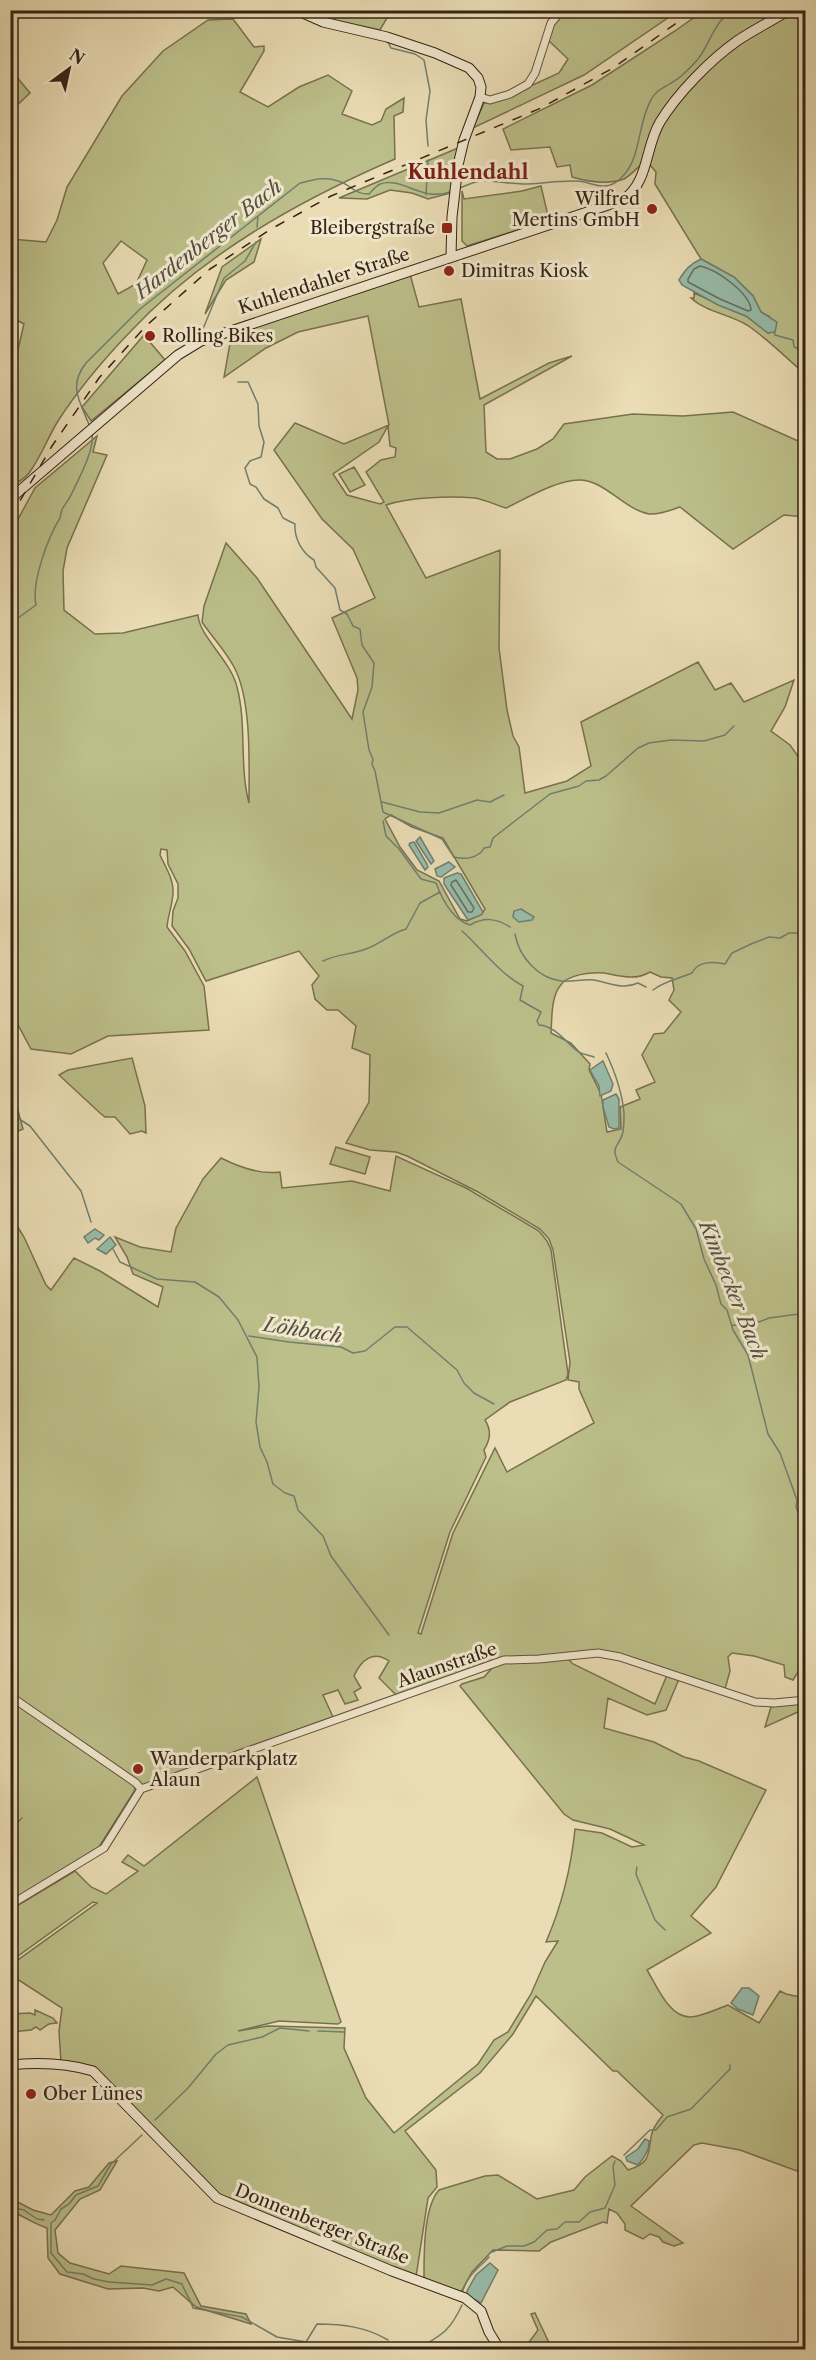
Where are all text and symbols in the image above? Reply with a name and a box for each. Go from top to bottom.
north arrow [39,39,99,99]
text: N [66,44,89,69]
district label: Kuhlendahl [407,160,529,184]
water label: Hardenberger Bach [128,174,286,305]
place label: Wilfred Mertins GmbH [512,188,640,231]
marker: Wilfred Mertins GmbH [645,202,659,216]
place label: Bleibergstraße [310,217,435,239]
marker: Bleibergstraße [440,221,454,235]
street label: Kuhlendahler Straße [236,243,412,319]
place label: Dimitras Kiosk [461,260,590,282]
marker: Dimitras Kiosk [442,264,456,278]
place label: Rolling Bikes [162,325,273,347]
marker: Rolling Bikes [143,329,157,343]
water label: Kimbecker Bach [693,1215,772,1363]
water label: Löhbach [260,1312,344,1348]
street label: Alaunstraße [393,1638,500,1693]
place label: Wanderparkplatz Alaun [149,1748,298,1791]
marker: Wanderparkplatz Alaun [131,1762,145,1776]
place label: Ober Lünes [43,2083,143,2105]
marker: Ober Lünes [24,2087,38,2101]
street label: Donnenberger Straße [232,2179,412,2269]

